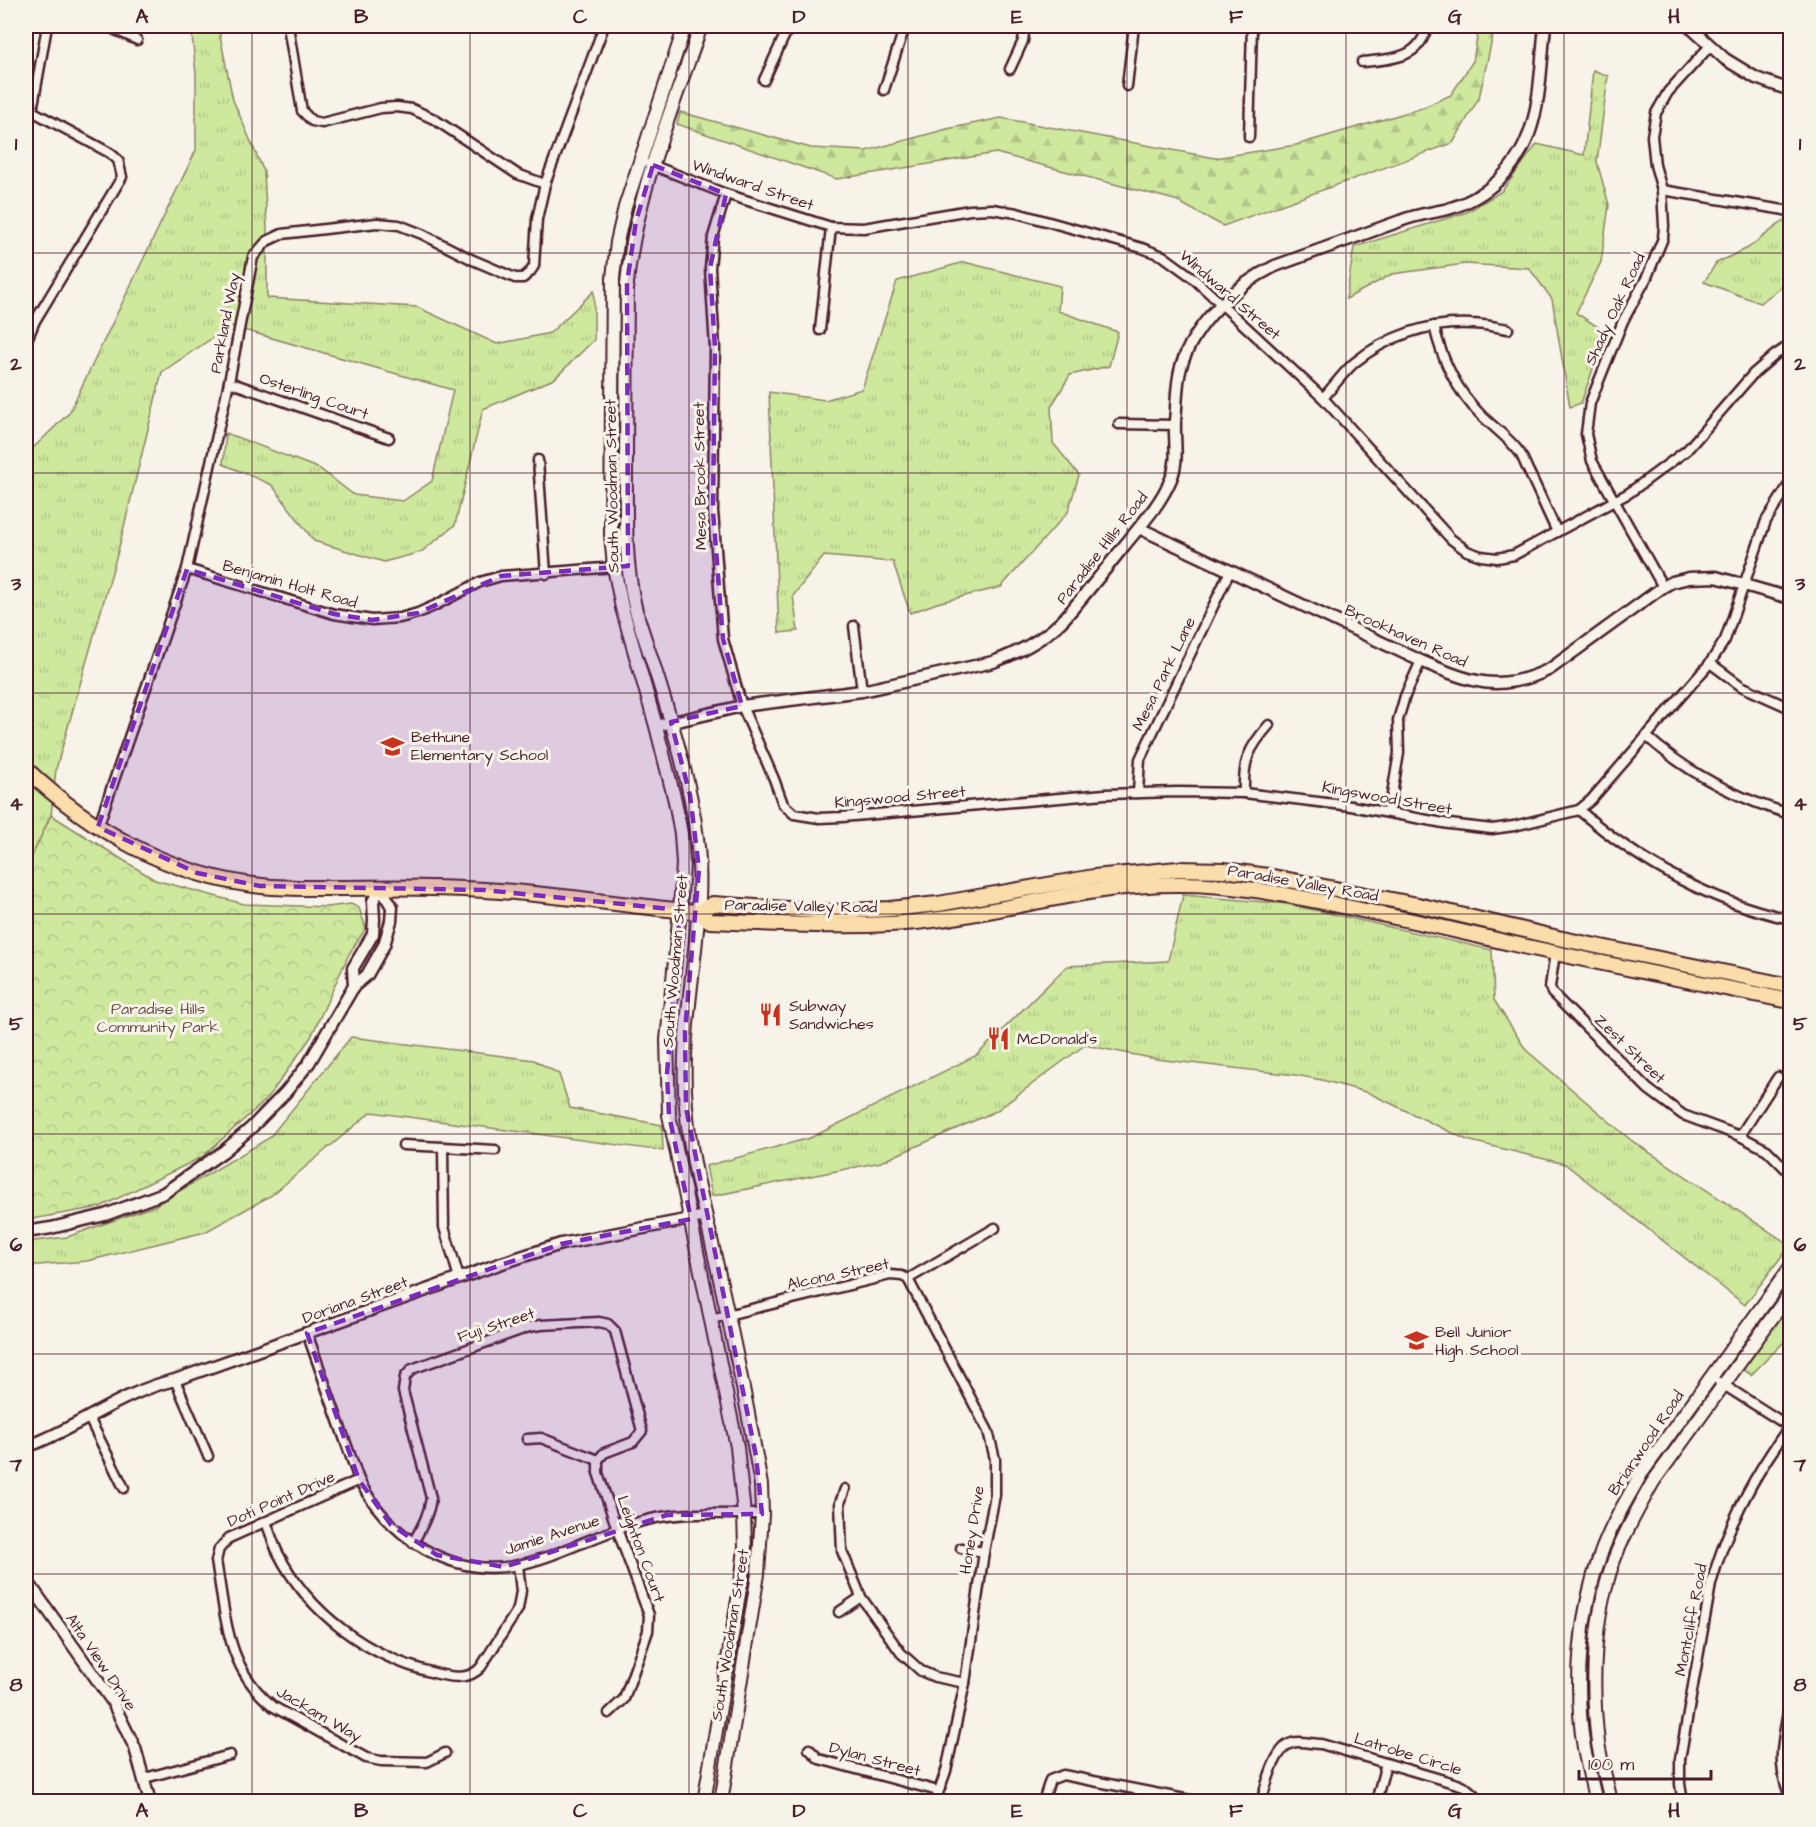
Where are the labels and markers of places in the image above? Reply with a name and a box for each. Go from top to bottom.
place label: Bethune Elementary School [411,726,548,767]
school or university icon: Bethune Elementary School [380,733,406,759]
place label: Subway Sandwiches [789,995,874,1035]
restaurant icon: Subway Sandwiches [758,1002,784,1028]
restaurant icon: McDonald's [986,1026,1012,1052]
place label: McDonald's [1017,1028,1097,1050]
place label: Bell Junior High School [1435,1321,1519,1362]
school or university icon: Bell Junior High School [1404,1328,1430,1354]

